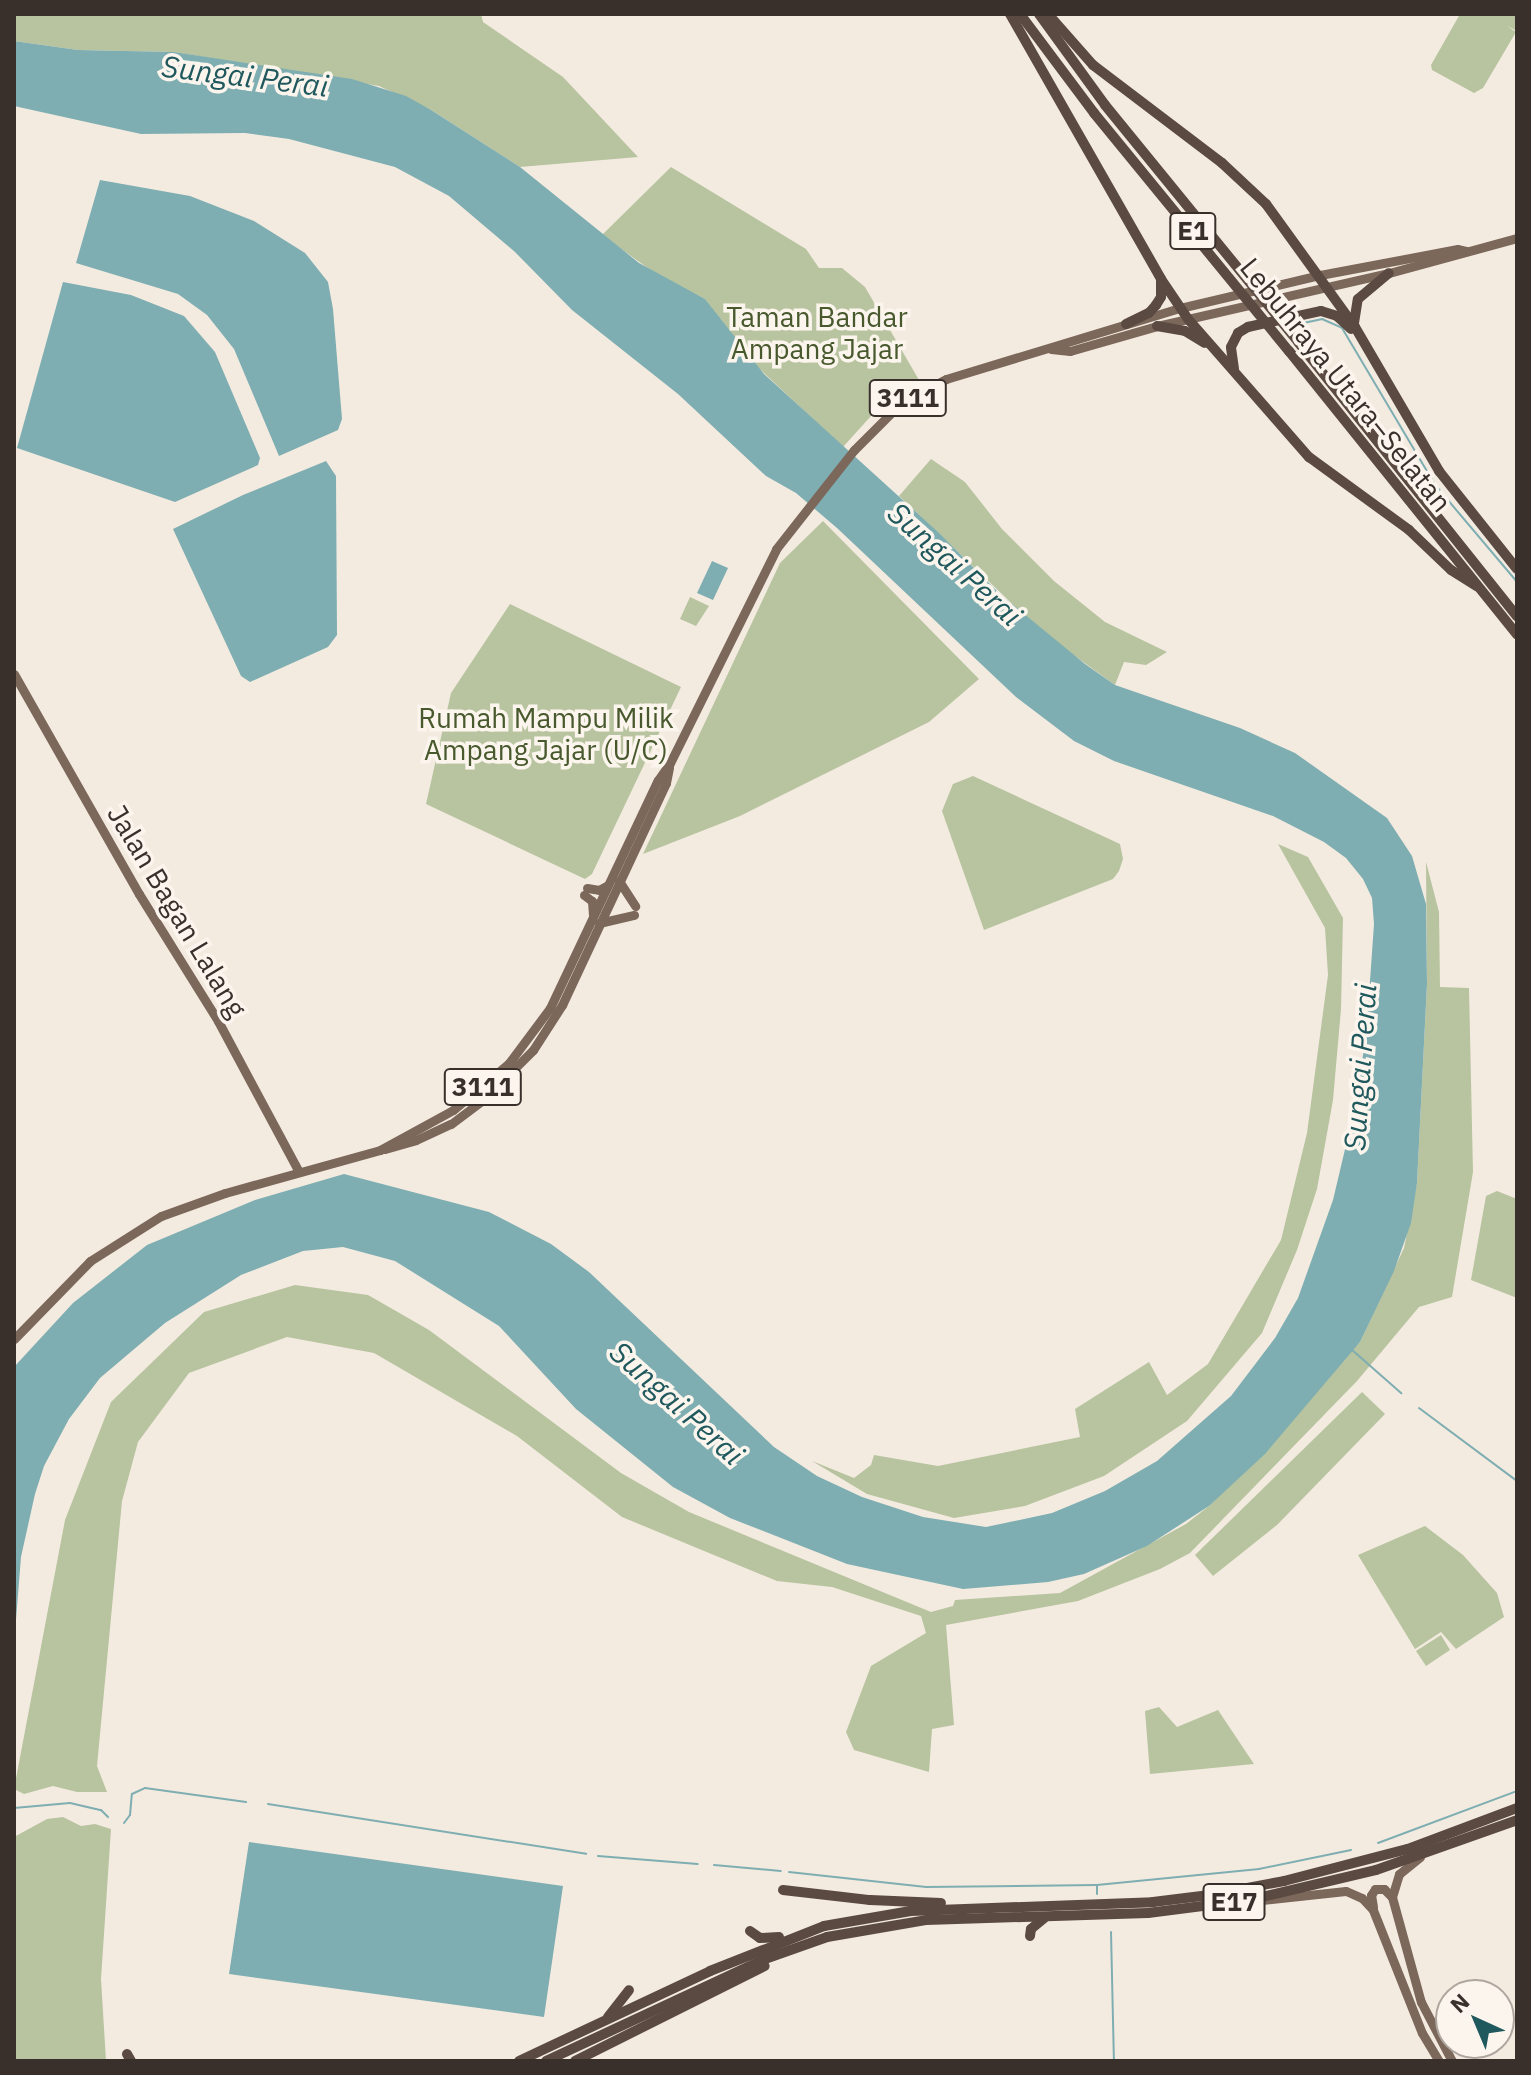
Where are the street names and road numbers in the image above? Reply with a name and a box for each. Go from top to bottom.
road number: E1 [1169,209,1217,253]
street label: Lebuhraya Utara–Selatan [1233,251,1459,519]
road number: 3111 [868,376,948,420]
street label: Jalan Bagan Lalang [100,799,254,1023]
road number: 3111 [443,1065,523,1109]
road number: E17 [1202,1880,1266,1924]

